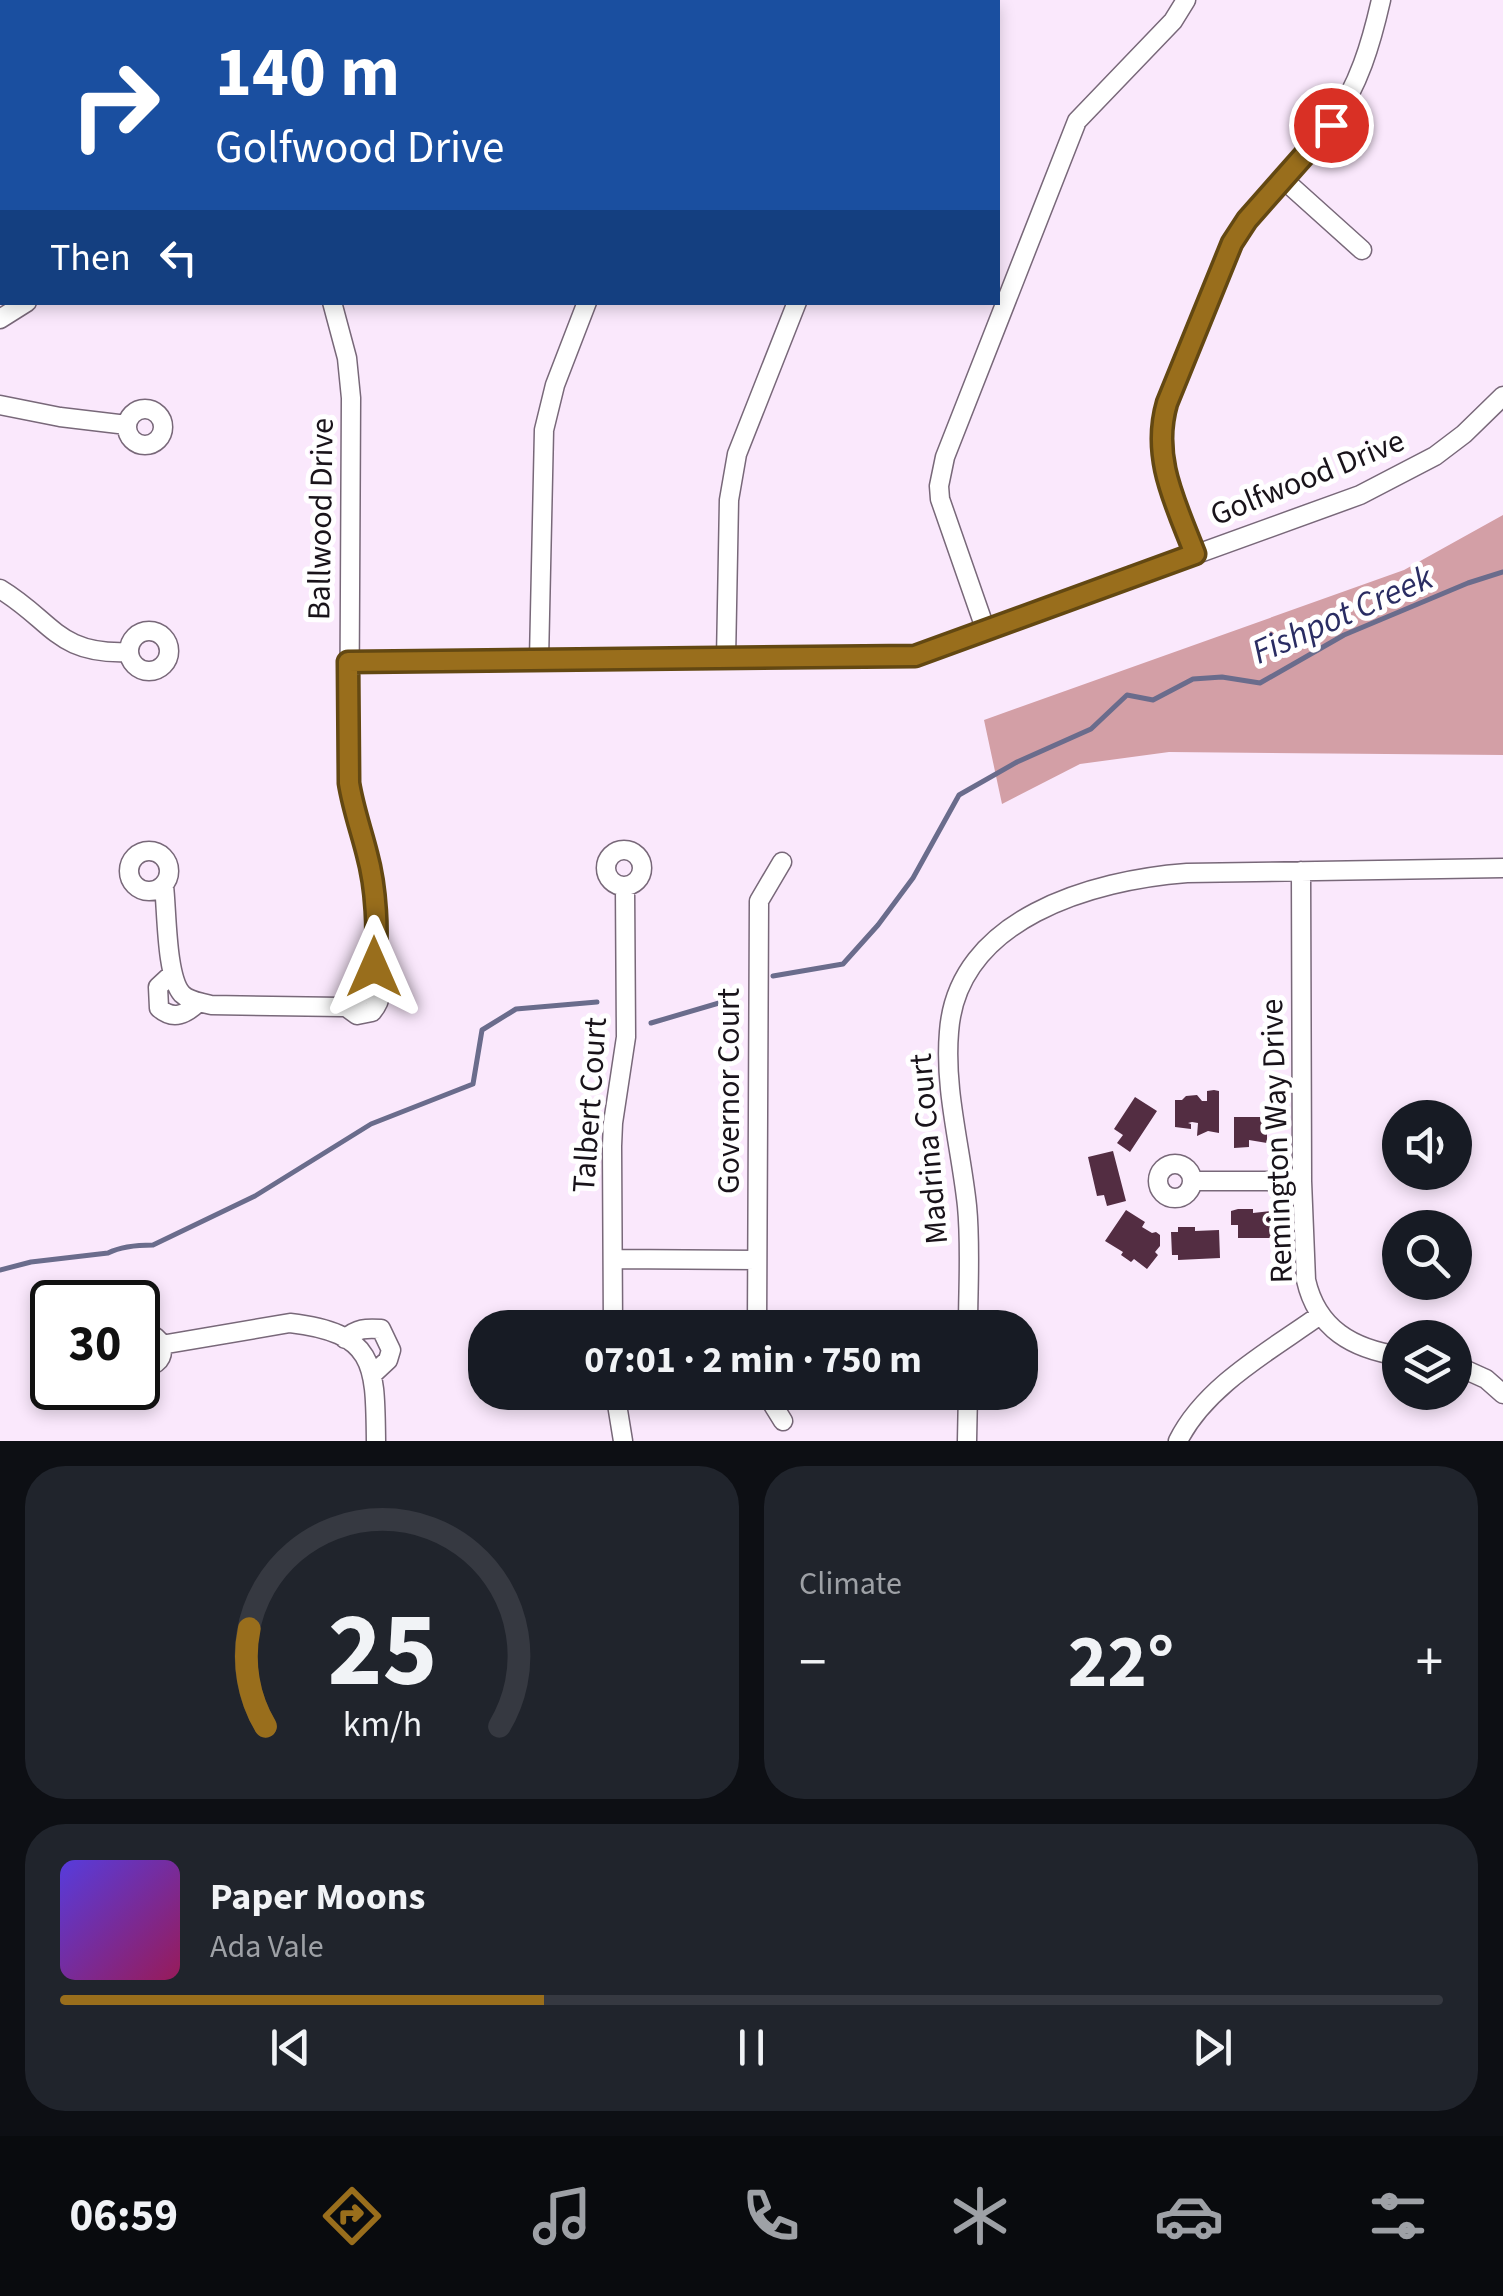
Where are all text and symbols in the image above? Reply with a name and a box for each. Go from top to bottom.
text: 140 m [215,23,400,123]
icon: right [50,40,180,170]
pin [1289,83,1374,168]
icon: arrive [1304,98,1359,153]
text: Golfwood Drive [215,116,504,180]
icon: left [151,230,206,285]
text: Then [50,231,131,285]
street label: Ballwood Drive [296,417,346,621]
street label: Golfwood Drive [1203,418,1411,538]
water label: Fishpot Creek [1244,552,1442,677]
position arrow [322,915,426,1019]
street label: Governor Court [706,988,752,1194]
street label: Remington Way Drive [1249,998,1305,1284]
street label: Talbert Court [561,1016,619,1194]
street label: Madrina Court [898,1052,960,1246]
map controls [1382,1100,1472,1410]
button: sound [1382,1100,1472,1190]
button: search [1382,1210,1472,1300]
speed limit sign: 30 [30,1280,160,1410]
button: layers [1382,1320,1472,1410]
text: 07:01 · 2 min · 750 m [584,1333,922,1387]
text: Climate [799,1561,902,1607]
text: 25 [327,1578,437,1726]
text: 22° [1068,1609,1174,1716]
text: − [799,1624,826,1702]
text: + [1416,1624,1443,1702]
text: km/h [342,1699,422,1750]
text: Paper Moons [210,1870,425,1924]
text: Ada Vale [210,1924,324,1970]
icon: previous [263,2020,318,2075]
icon: pause [724,2020,779,2075]
icon: next [1185,2020,1240,2075]
icon: directions [317,2181,387,2251]
icon: music [527,2181,597,2251]
icon: phone [736,2181,806,2251]
icon: climate [945,2181,1015,2251]
icon: car [1154,2181,1224,2251]
icon: filters [1363,2181,1433,2251]
text: 06:59 [70,2184,178,2248]

